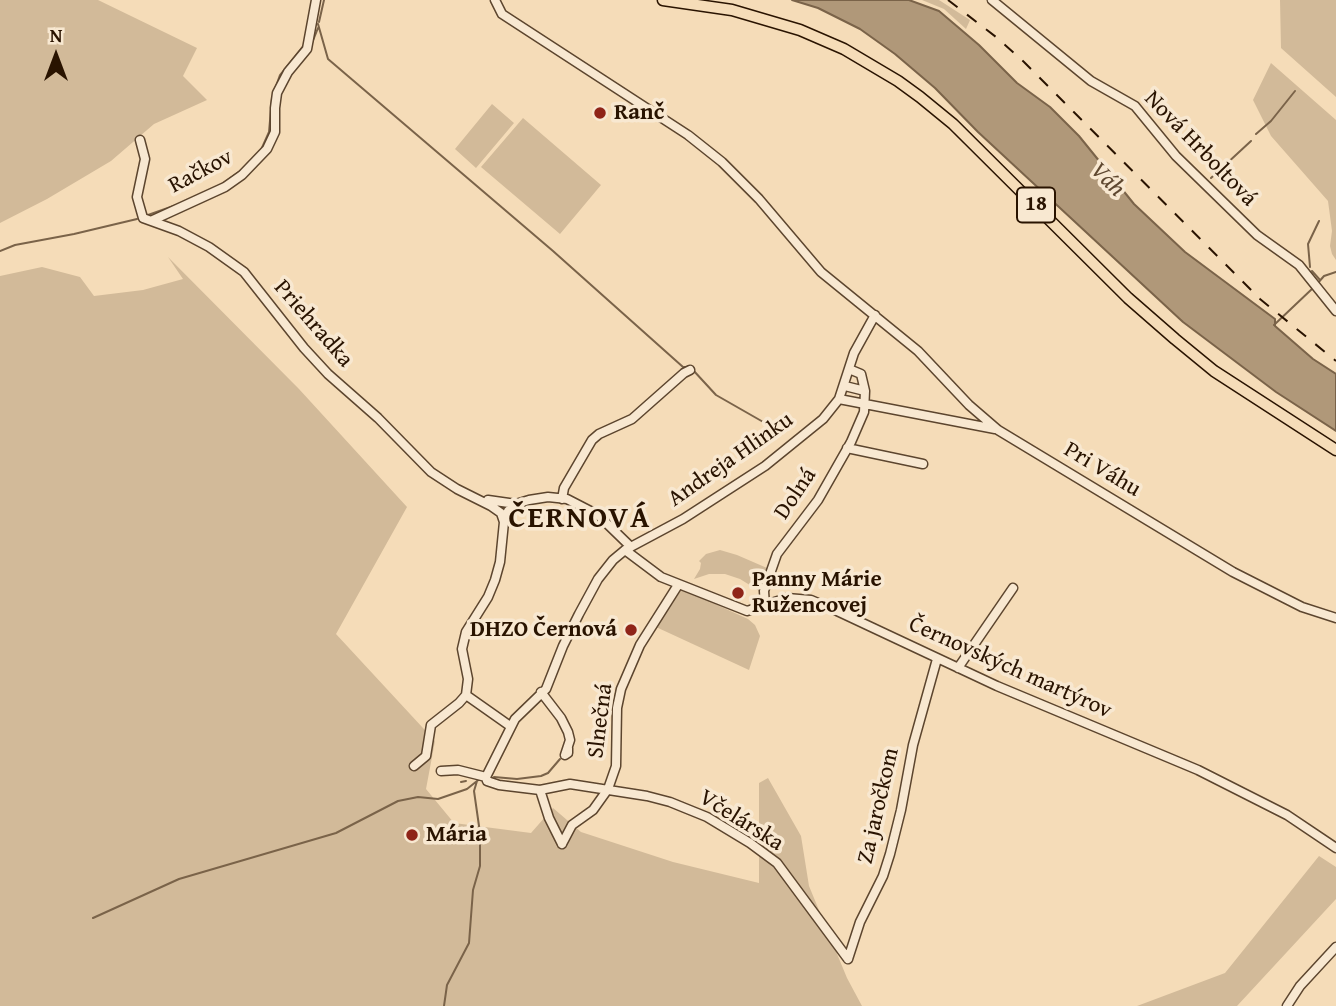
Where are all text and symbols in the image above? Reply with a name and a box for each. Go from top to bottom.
north arrow [21,21,91,91]
text: N [50,21,62,49]
street label: Nová Hrboltová [1138,85,1262,213]
place label: Ranč [614,99,664,127]
marker: Ranč [592,105,608,121]
street label: Račkov [164,144,238,200]
water label: Váh [1084,157,1130,203]
road number: 18 [1017,188,1055,222]
street label: Priehradka [267,275,359,373]
street label: Andreja Hlinku [663,407,799,513]
street label: Pri Váhu [1059,436,1145,504]
street label: Dolná [769,463,823,525]
district label: ČERNOVÁ [509,501,651,537]
place label: Panny Márie Ružencovej [752,566,882,620]
marker: Panny Márie Ružencovej [730,585,746,601]
street label: Černovských martýrov [904,611,1116,725]
place label: DHZO Černová [470,616,617,644]
marker: DHZO Černová [623,622,639,638]
street label: Slnečná [583,682,619,760]
street label: Za jaročkom [852,745,906,867]
street label: Včelárska [694,784,788,858]
place label: Mária [426,821,487,849]
marker: Mária [404,827,420,843]

